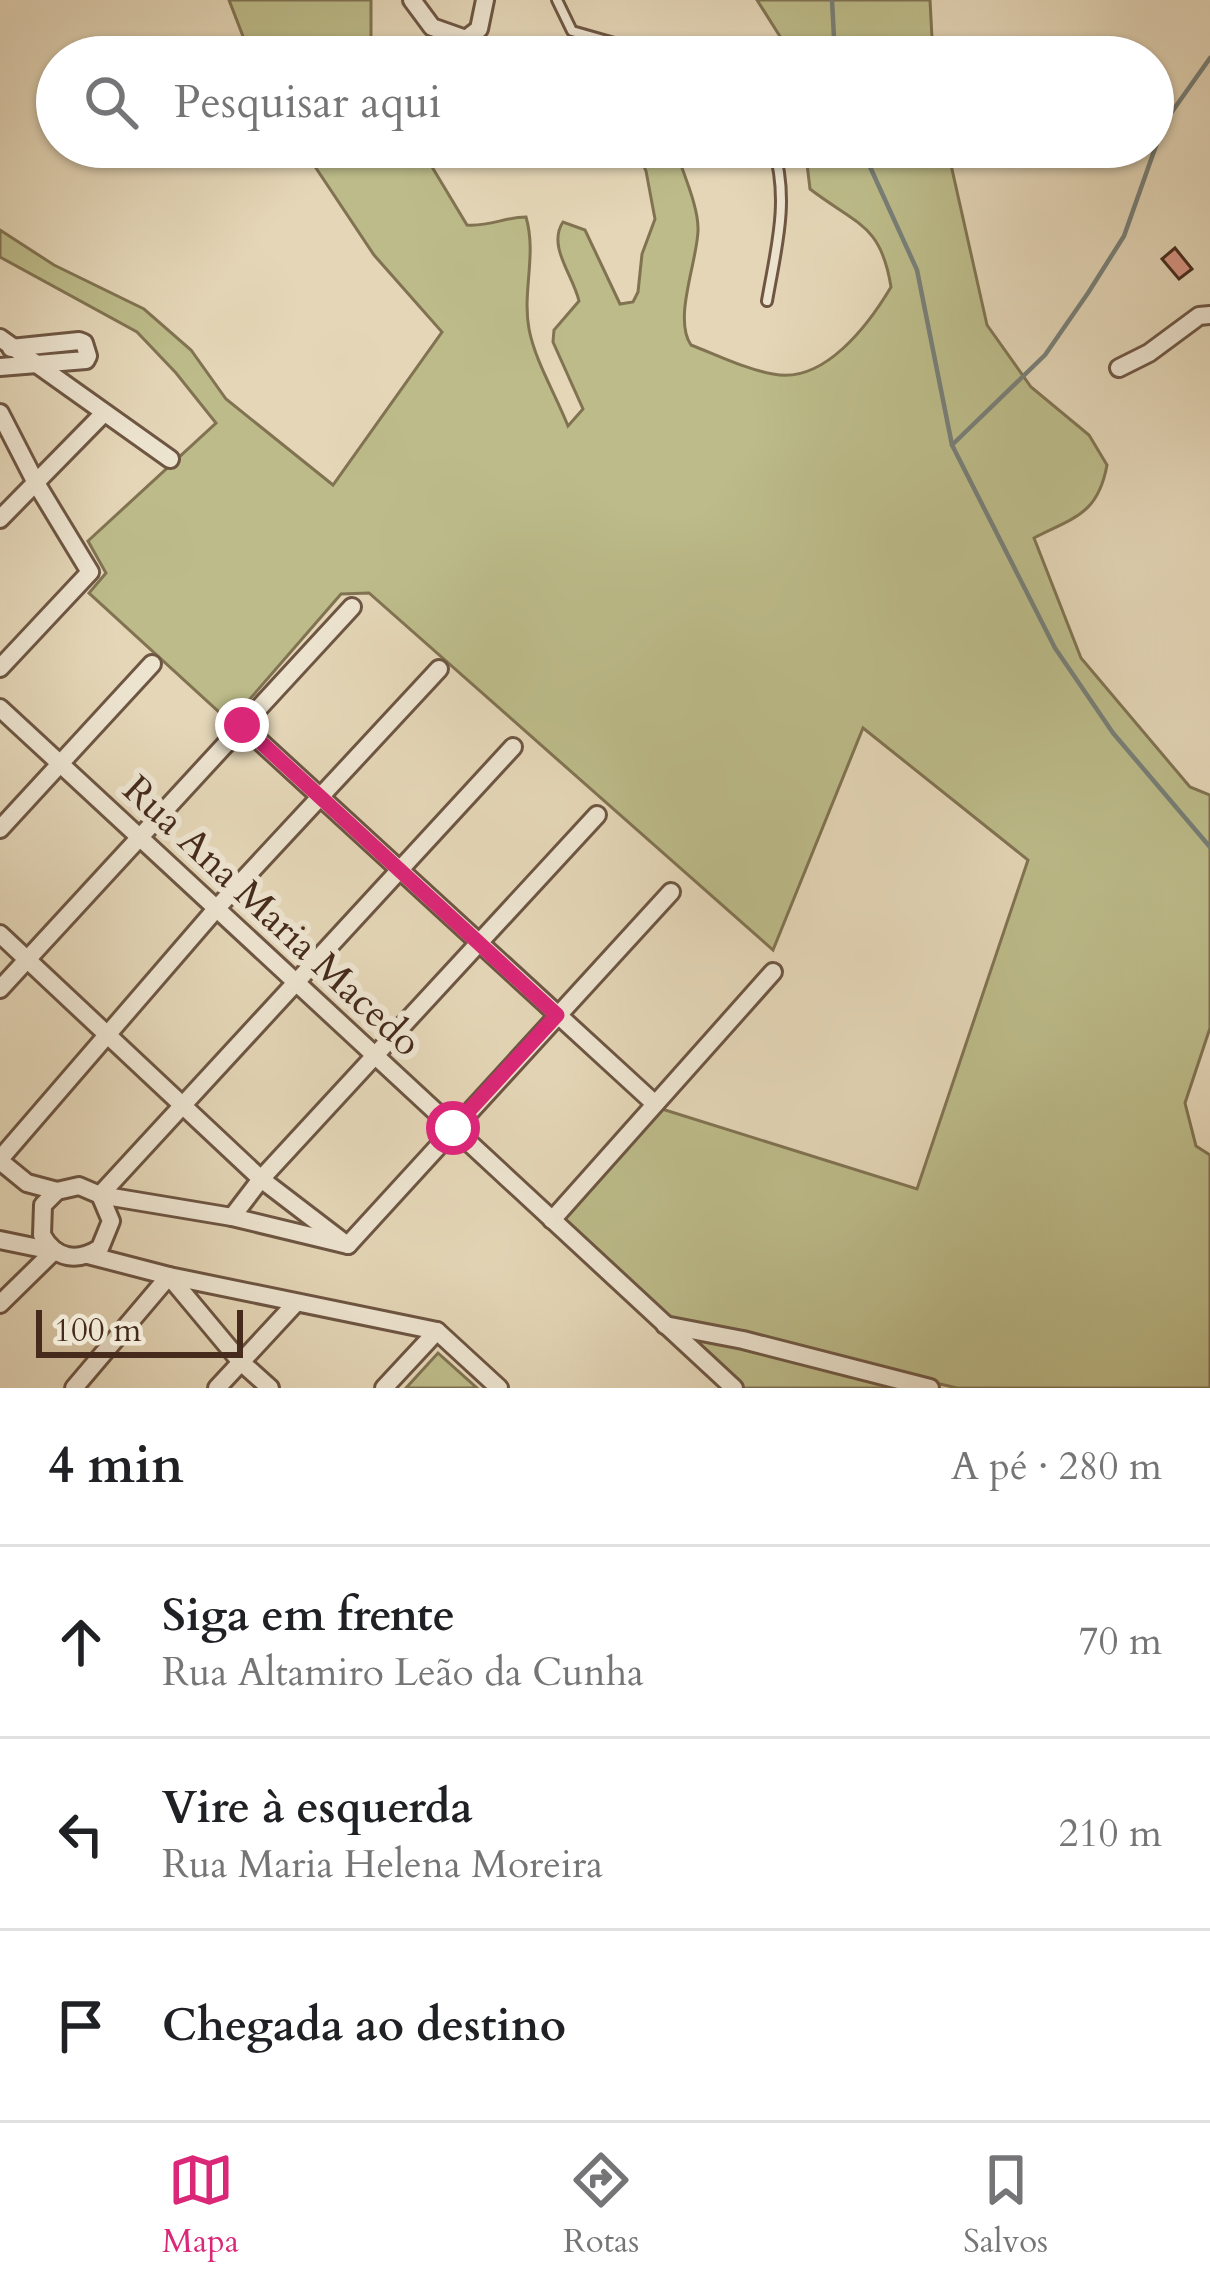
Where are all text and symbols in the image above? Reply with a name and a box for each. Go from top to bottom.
search box [36,36,1174,168]
icon: search [78,69,144,135]
text: Pesquisar aqui [174,72,441,133]
route end [215,698,269,752]
street label: Rua Ana Maria Macedo [111,764,433,1068]
route start [426,1101,480,1155]
scale bar [36,1304,243,1357]
text: 100 m [54,1308,141,1353]
text: 4 min [48,1431,184,1501]
text: A pé · 280 m [951,1440,1162,1493]
text: Siga em frente [162,1585,455,1646]
icon: ahead [48,1609,114,1675]
text: 70 m [1079,1615,1162,1668]
text: Rua Altamiro Leão da Cunha [162,1646,644,1699]
text: Vire à esquerda [162,1777,473,1838]
icon: left [48,1801,114,1867]
text: 210 m [1059,1807,1162,1860]
text: Rua Maria Helena Moreira [162,1838,603,1891]
icon: arrive [48,1993,114,2059]
text: Chegada ao destino [162,1995,566,2056]
tab: Mapa [162,2147,239,2264]
tab: Rotas [563,2147,639,2264]
tab: Salvos [963,2147,1048,2264]

